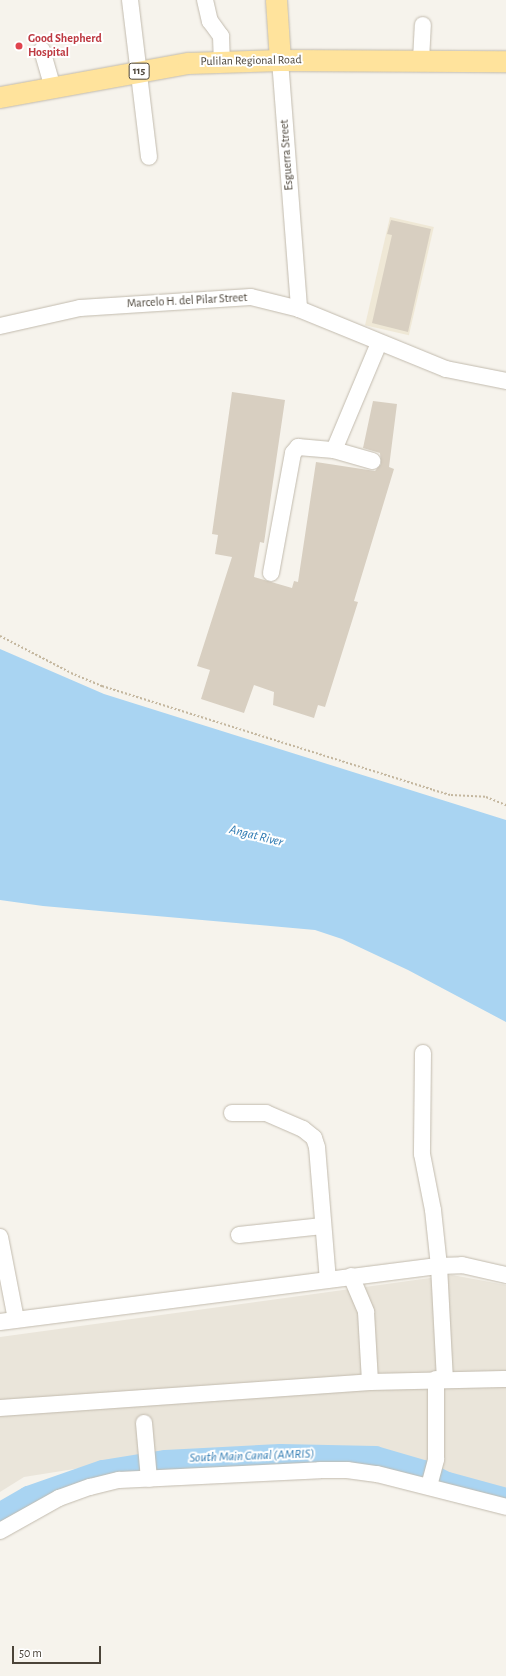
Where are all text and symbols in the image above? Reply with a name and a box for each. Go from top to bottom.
place label: Good Shepherd Hospital [28,32,102,60]
marker: Good Shepherd Hospital [13,40,25,52]
street label: Pulilan Regional Road [200,53,302,69]
road number: 115 [128,62,150,80]
street label: Esguerra Street [277,119,297,191]
street label: Marcelo H. del Pilar Street [126,291,248,311]
water label: Angat River [228,823,284,851]
water label: South Main Canal (AMRIS) [189,1447,315,1467]
scale bar [14,1638,103,1664]
text: 50 m [19,1647,42,1659]

